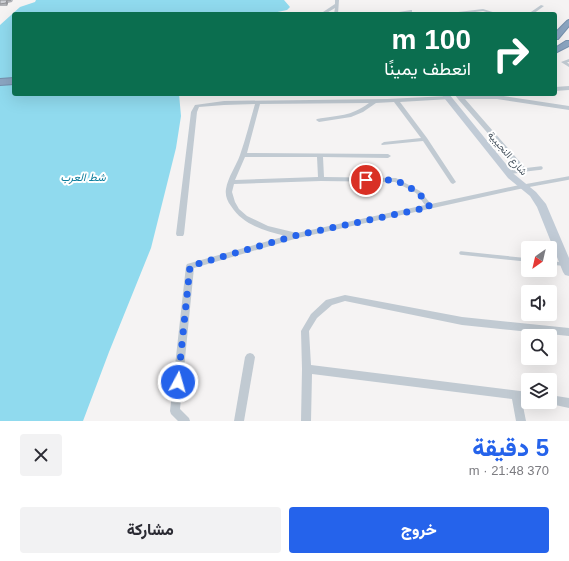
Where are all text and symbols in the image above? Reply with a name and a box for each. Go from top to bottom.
text: 100 m [392,24,471,55]
icon: right [485,28,537,80]
text: انعطف يمينًا [384,59,471,79]
street label: شارع النجيبية [485,129,530,178]
pin [349,163,383,197]
icon: arrive [355,169,377,191]
water label: شط العرب [60,171,106,184]
north arrow [521,241,557,277]
map controls [521,241,557,409]
button: sound [521,285,557,321]
button: search [521,329,557,365]
position arrow [157,361,199,403]
button: layers [521,373,557,409]
button: close [20,434,62,476]
text: 5 دقيقة [472,434,549,461]
text: 370 m · 21:48 [469,463,549,478]
button: مشاركة [20,507,281,553]
button: خروج [289,507,549,553]

